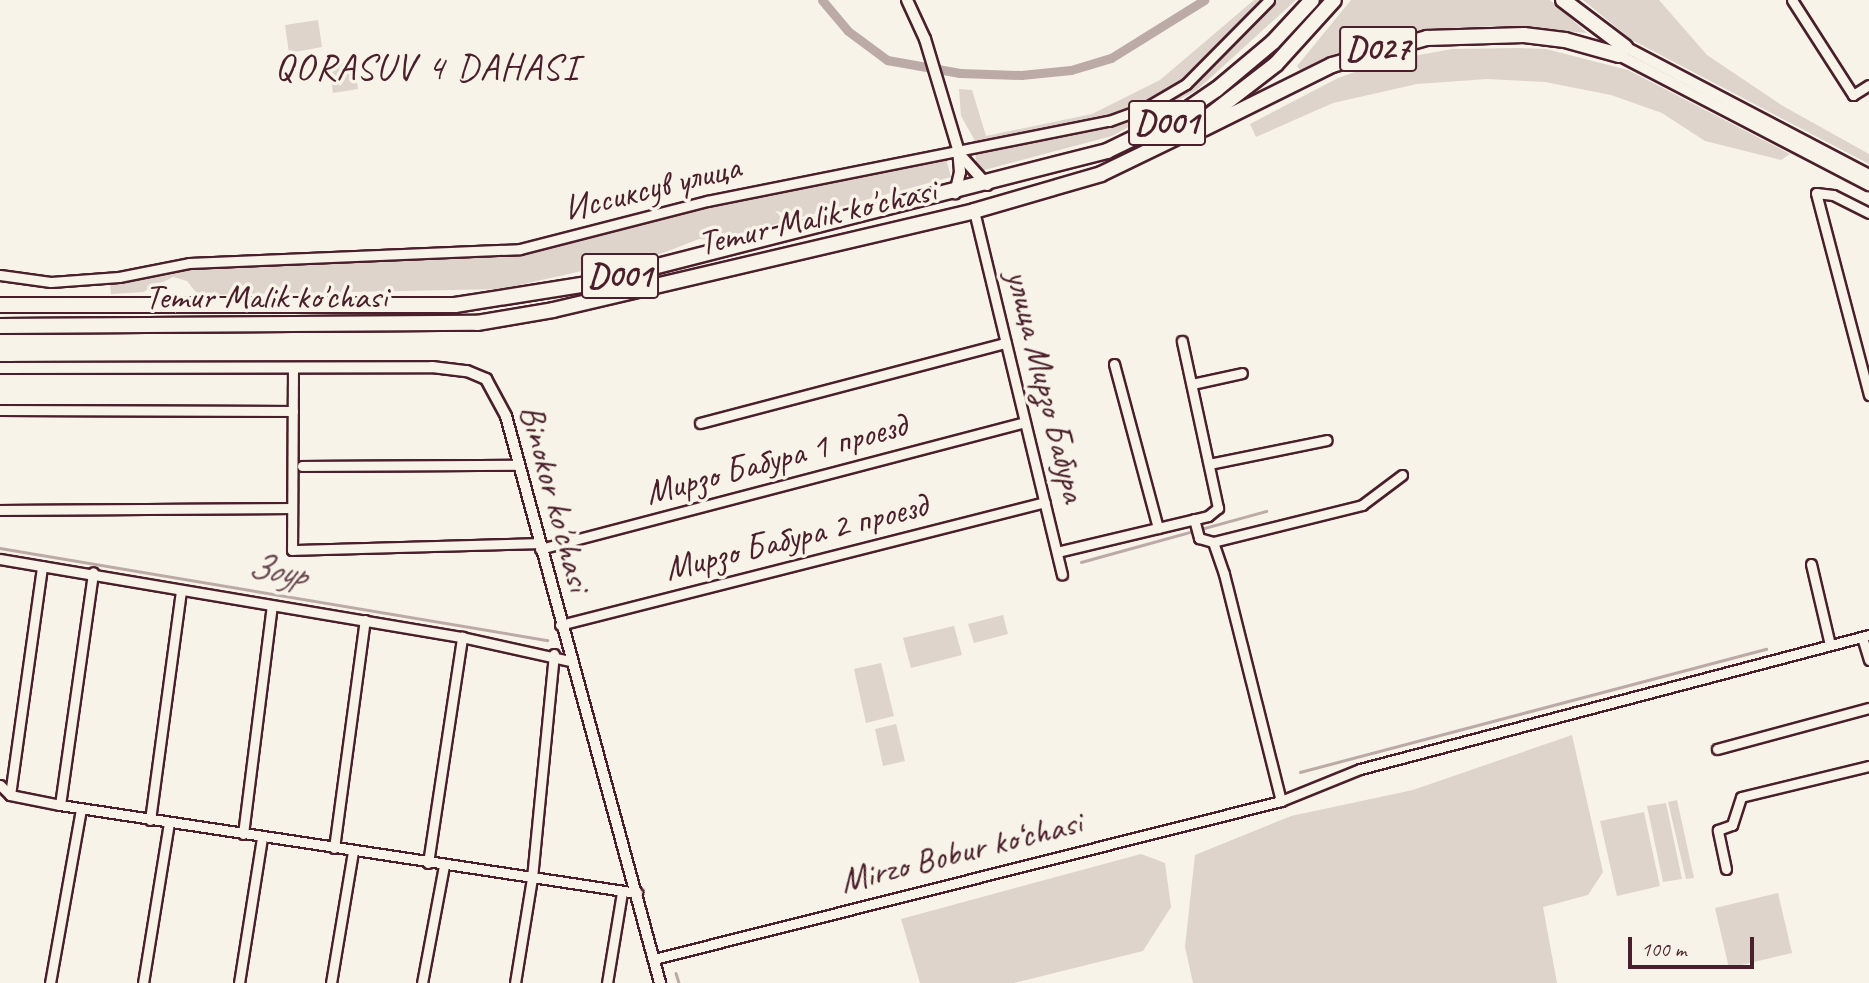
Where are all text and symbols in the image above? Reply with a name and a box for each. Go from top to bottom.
road number: D027 [1338,20,1418,78]
district label: QORASUV 4 DAHASI [277,45,577,89]
road number: D001 [1127,94,1207,153]
street label: Иссиксув улица [558,146,746,230]
street label: Temur Malik ko'chasi [694,169,940,265]
road number: D001 [580,246,660,306]
street label: улица Мирзо Бабура [997,264,1095,508]
street label: Temur Malik ko'chasi [144,276,388,318]
street label: Binokor ko'chasi [510,400,600,596]
street label: Мирзо Бабура 1 проезд [640,404,912,514]
street label: Мирзо Бабура 2 проезд [660,484,932,590]
water label: Зоур [244,543,310,597]
street label: Mirzo Bobur ko‘chasi [836,802,1086,902]
scale bar [1631,923,1757,967]
text: 100 m [1641,936,1686,962]

